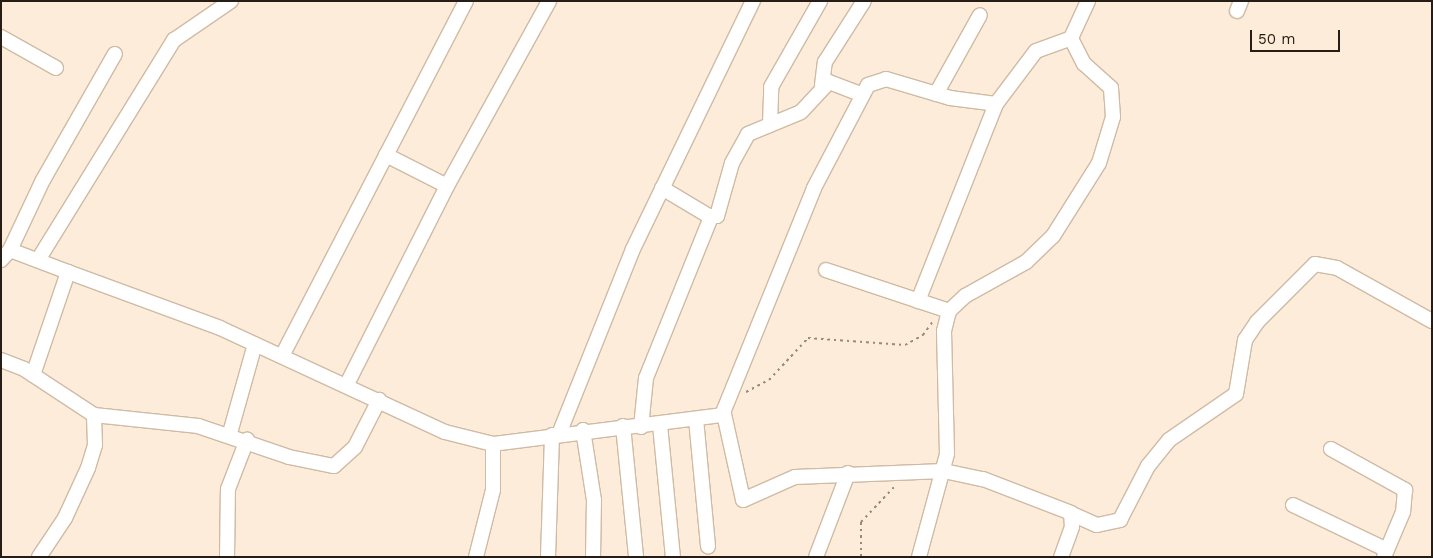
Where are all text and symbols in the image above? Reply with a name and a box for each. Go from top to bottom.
scale bar [1253,20,1343,52]
text: 50 m [1258,30,1295,48]

